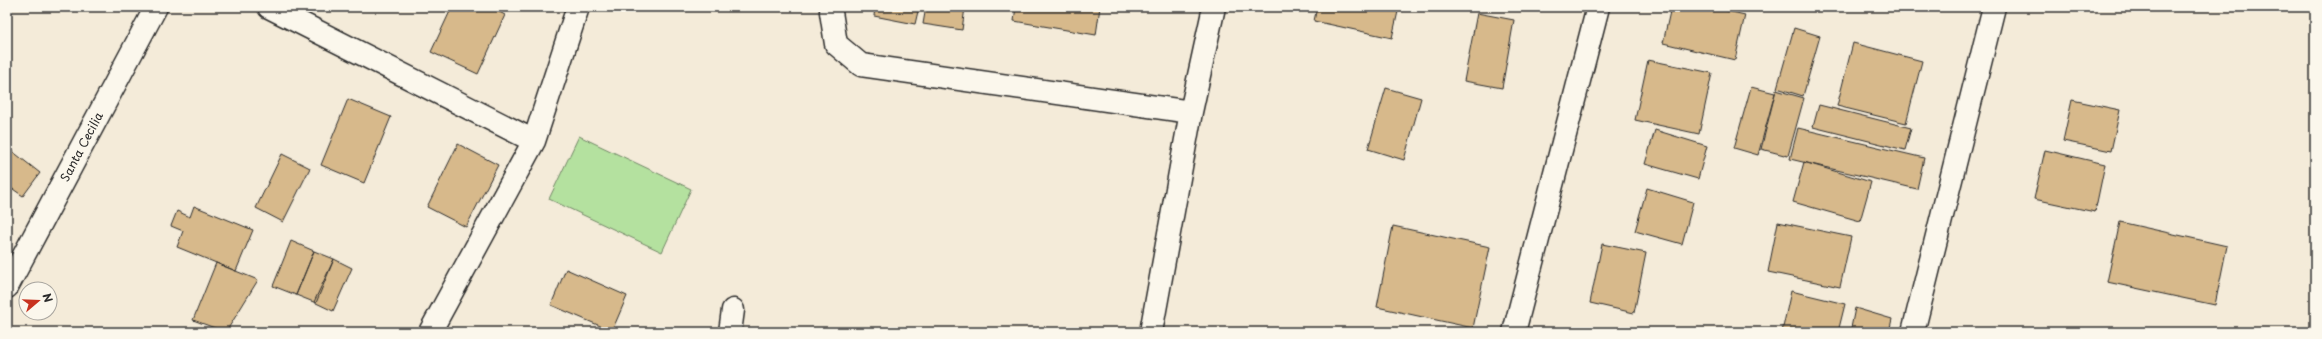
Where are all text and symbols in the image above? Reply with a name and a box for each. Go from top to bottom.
street label: Santa Cecilia [55,108,107,185]
north arrow [18,281,58,321]
text: N [38,291,57,305]

